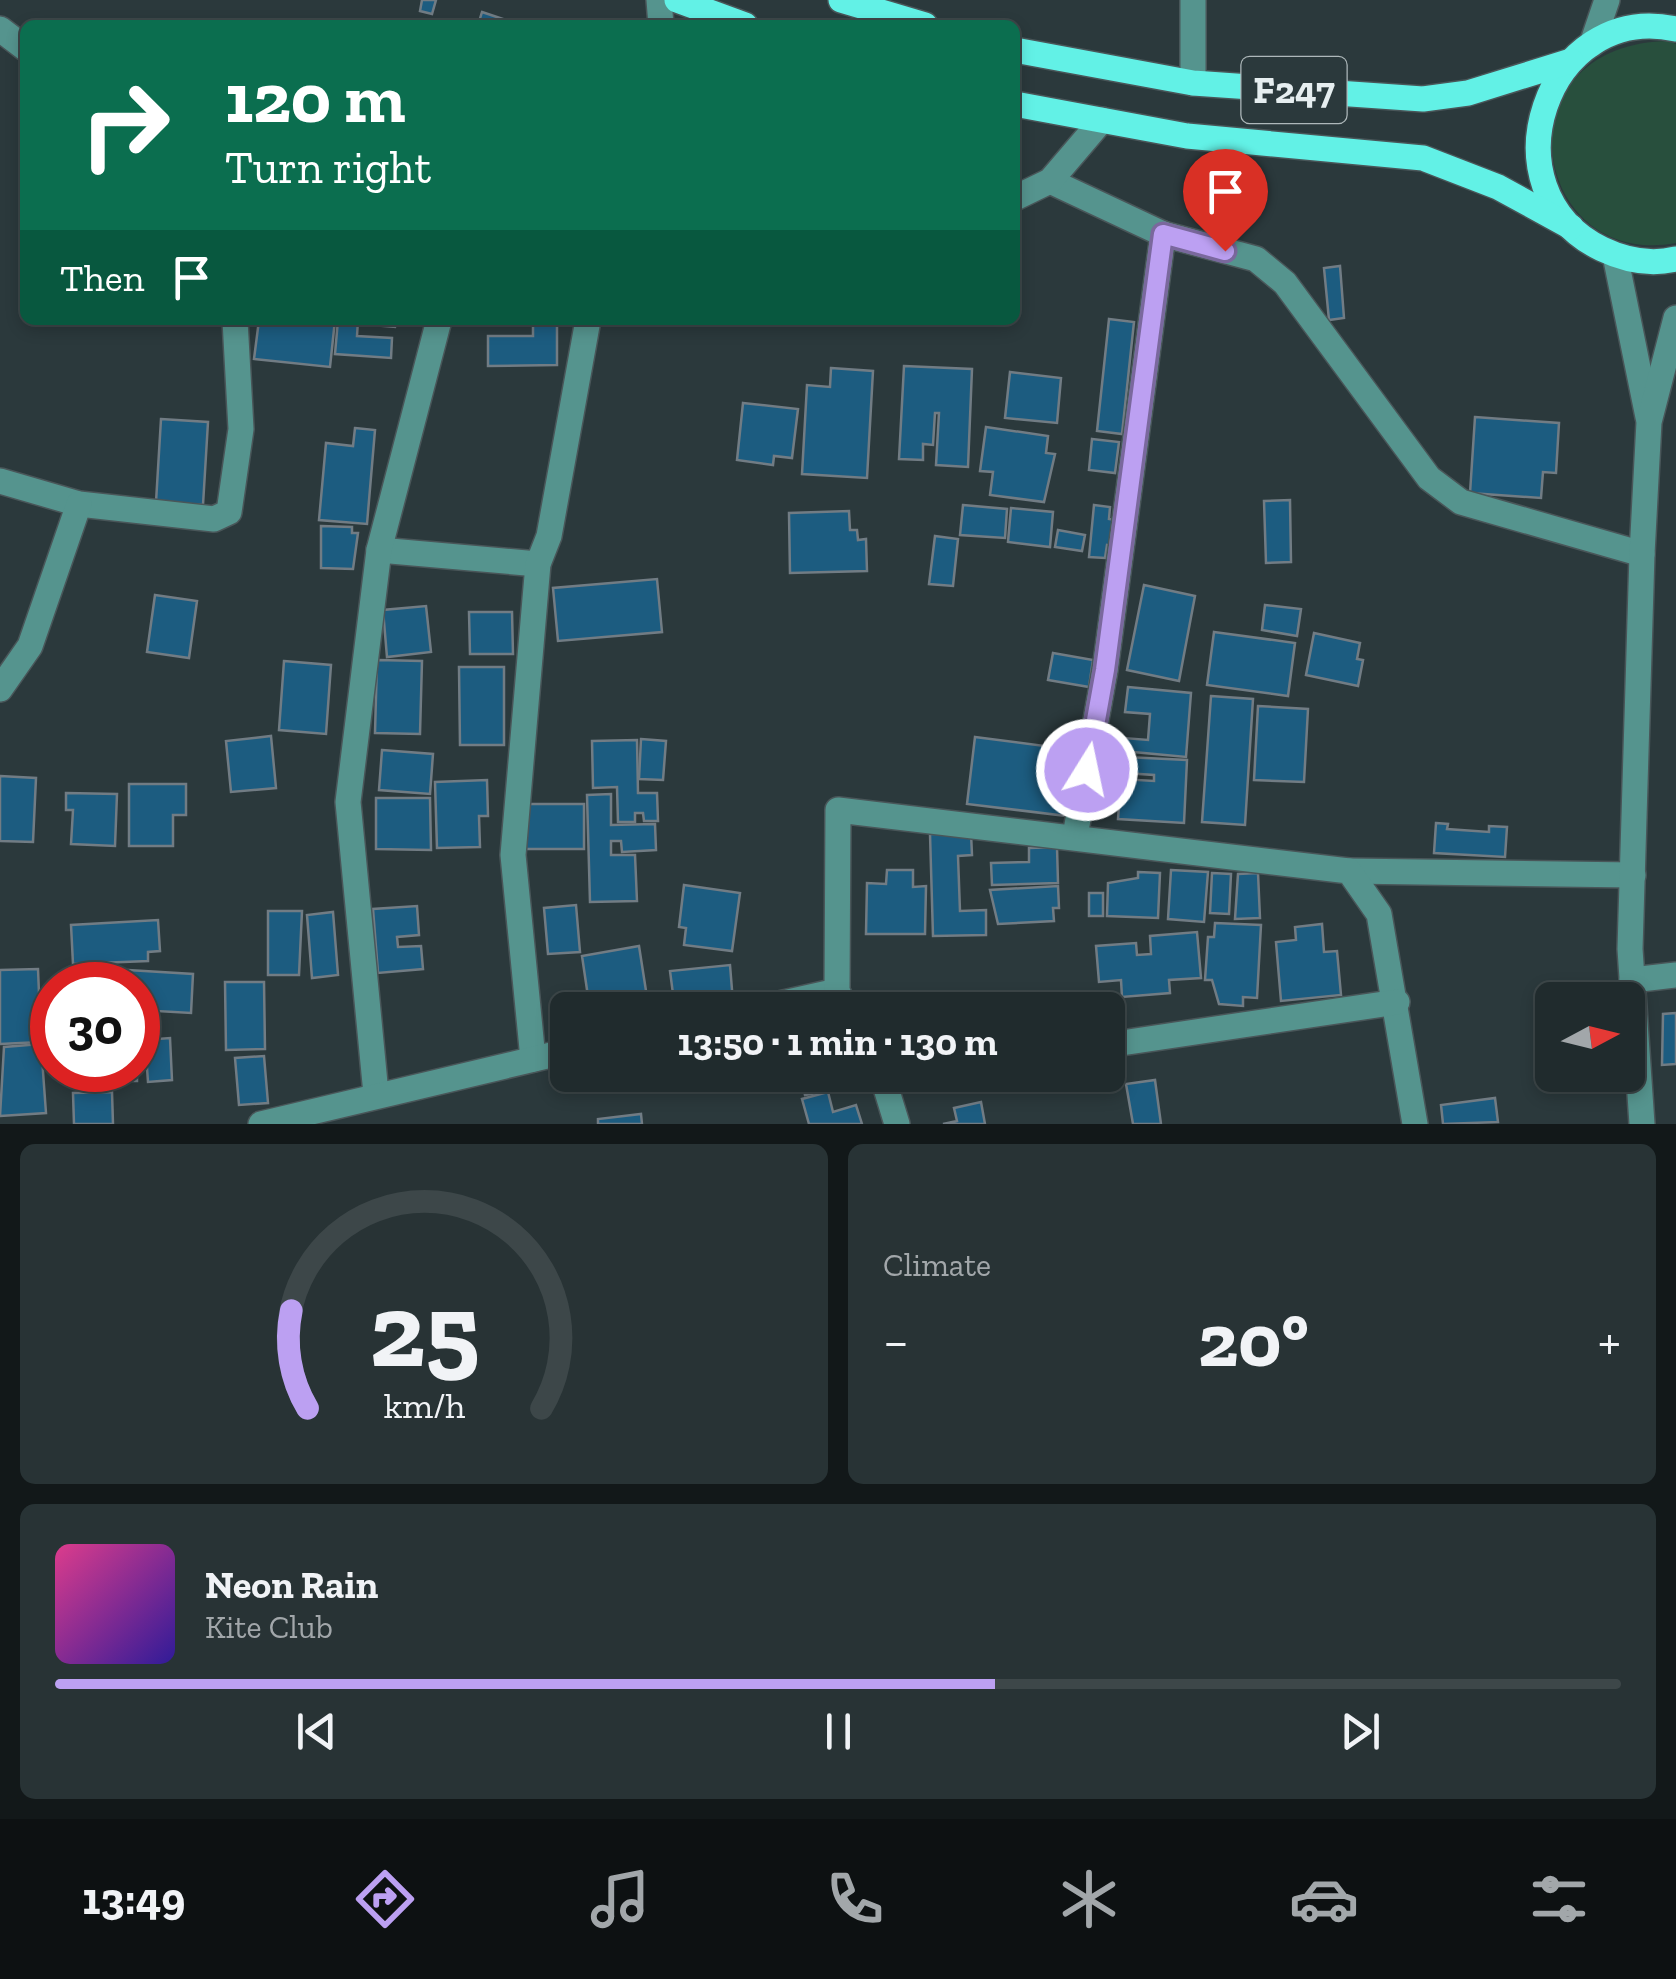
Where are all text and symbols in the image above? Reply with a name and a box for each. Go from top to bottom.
text: 120 m [225,56,406,140]
road number: F247 [1242,57,1346,123]
icon: right [60,60,190,190]
text: Turn right [225,141,431,195]
pin [1183,149,1268,252]
icon: arrive [1198,164,1253,219]
icon: arrive [164,250,219,305]
text: Then [60,255,144,301]
position arrow [1035,718,1139,822]
speed limit sign: 30 [30,962,160,1092]
north arrow [1535,982,1645,1092]
map controls [1535,982,1645,1092]
text: 13:50 · 1 min · 130 m [677,1019,998,1065]
text: Climate [883,1246,991,1284]
text: 25 [369,1268,479,1393]
text: 20° [1198,1295,1309,1385]
text: − [883,1308,909,1374]
text: + [1598,1308,1621,1374]
text: km/h [383,1384,465,1427]
text: Neon Rain [205,1562,378,1608]
text: Kite Club [205,1608,333,1646]
icon: previous [289,1704,344,1759]
icon: pause [811,1704,866,1759]
icon: next [1333,1704,1388,1759]
icon: directions [350,1864,420,1934]
icon: music [585,1864,655,1934]
icon: phone [820,1864,890,1934]
icon: climate [1054,1864,1124,1934]
icon: car [1289,1864,1359,1934]
icon: filters [1524,1864,1594,1934]
text: 13:49 [82,1872,185,1926]

